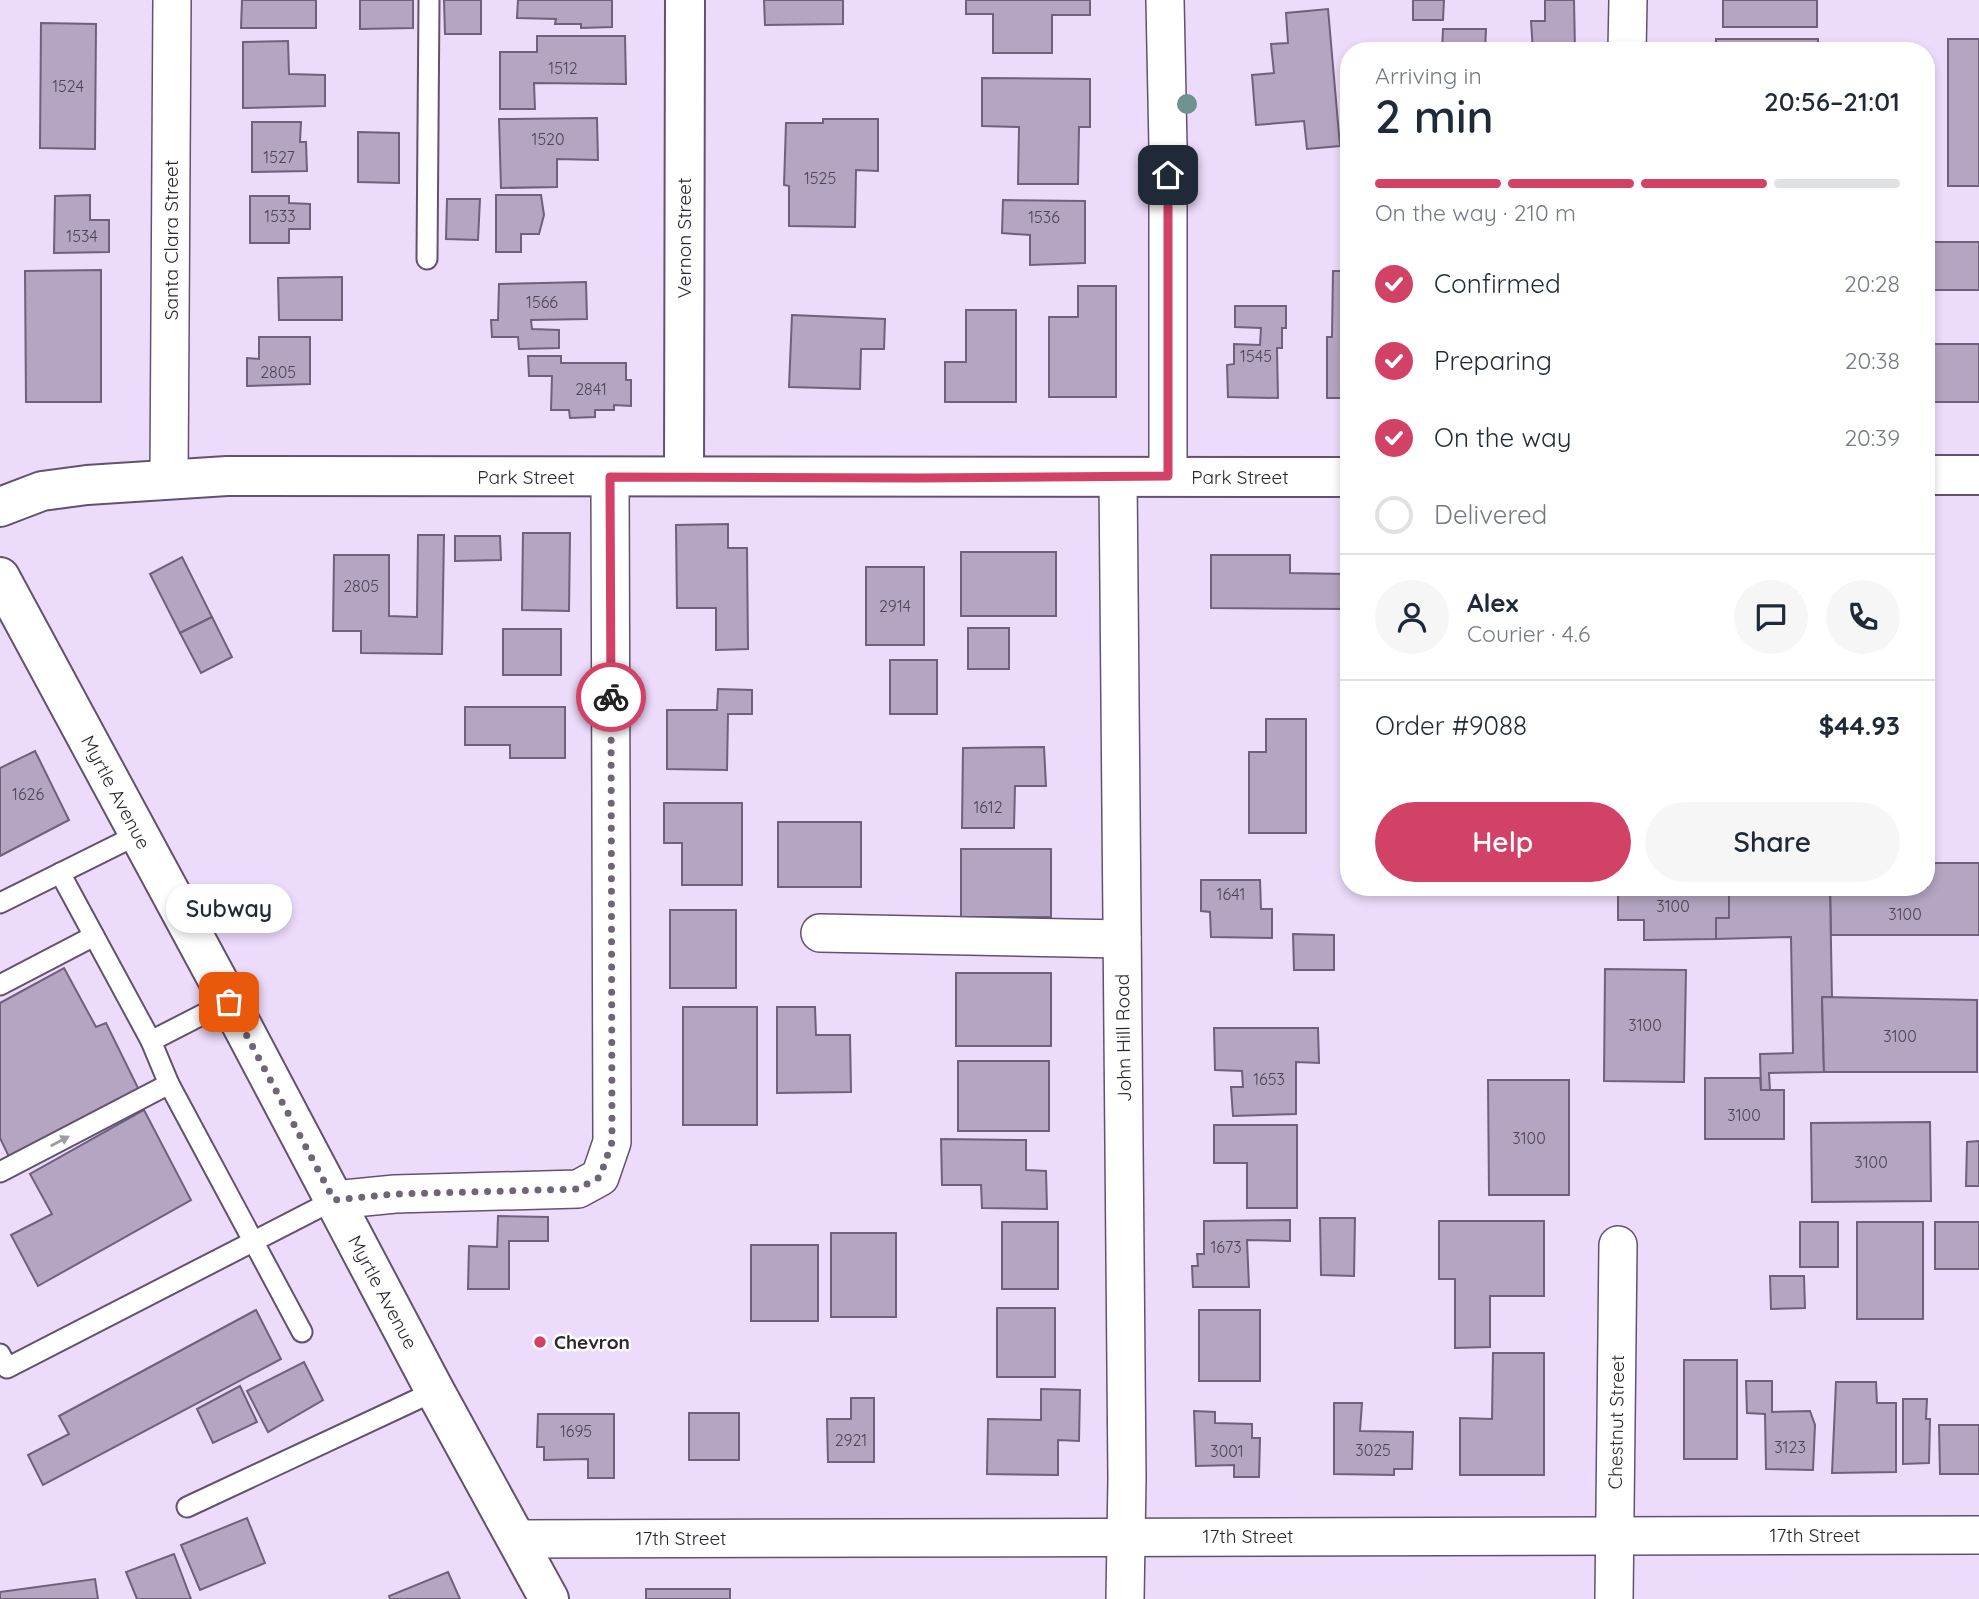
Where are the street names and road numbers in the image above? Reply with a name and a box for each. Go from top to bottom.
street label: Santa Clara Street [159,160,183,320]
street label: Vernon Street [672,178,696,298]
street label: Park Street [477,465,575,489]
street label: Park Street [1191,465,1289,489]
street label: Myrtle Avenue [76,731,156,853]
street label: John Hill Road [1110,974,1136,1102]
street label: Myrtle Avenue [343,1231,423,1353]
street label: Chestnut Street [1603,1354,1629,1490]
street label: 17th Street [1769,1523,1861,1547]
street label: 17th Street [1202,1524,1294,1548]
street label: 17th Street [635,1526,727,1550]

